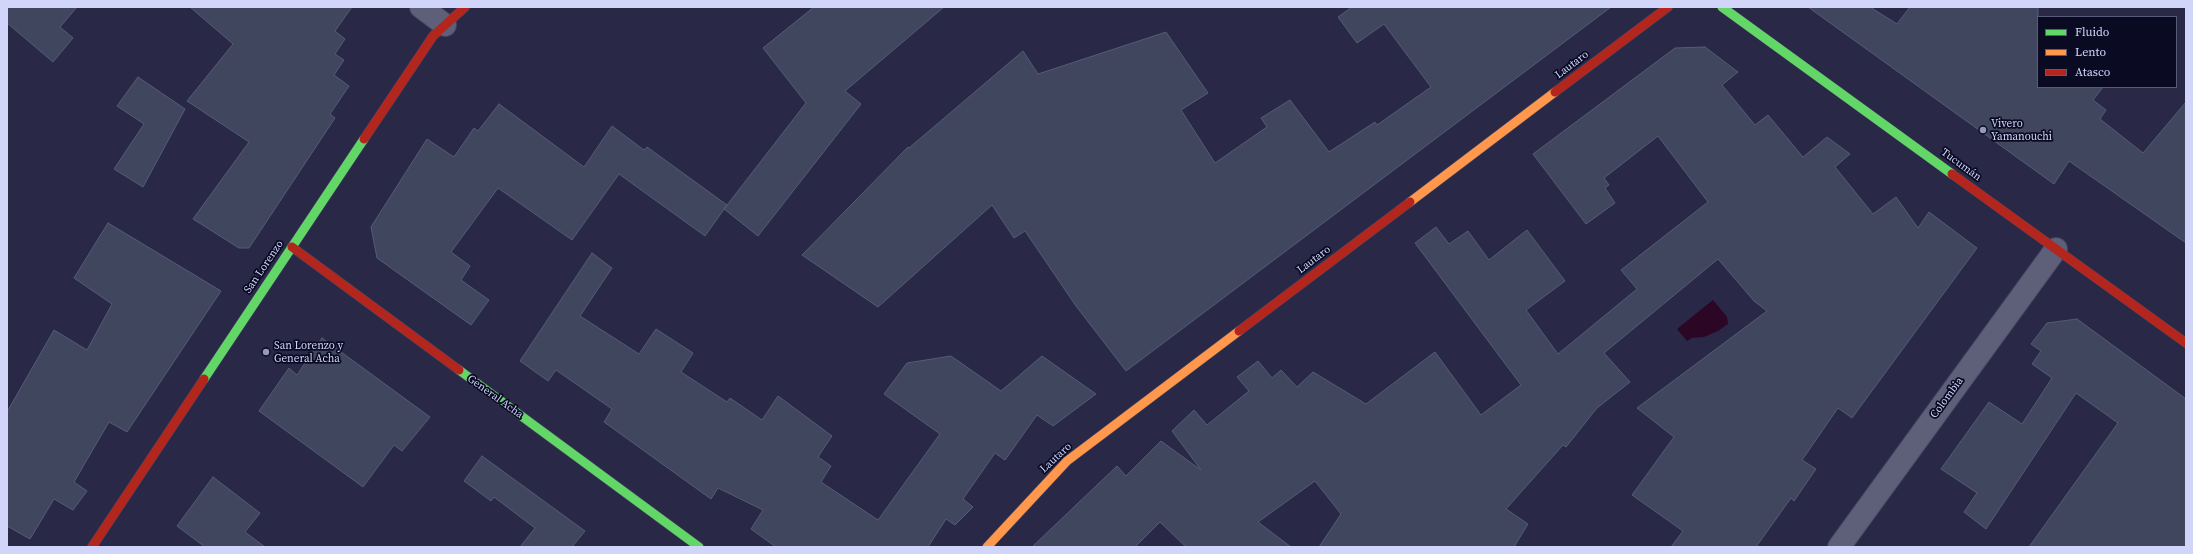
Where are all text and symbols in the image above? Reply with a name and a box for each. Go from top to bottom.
legend [2037,16,2177,88]
text: Fluido [2075,24,2109,40]
text: Lento [2075,44,2106,60]
street label: Lautaro [1553,48,1591,82]
text: Atasco [2075,64,2110,80]
place label: Vivero Yamanouchi [1991,117,2052,143]
marker: Vivero Yamanouchi [1978,125,1988,135]
street label: Tucumán [1938,146,1984,184]
street label: San Lorenzo [242,238,286,296]
street label: Lautaro [1295,243,1333,277]
place label: San Lorenzo y General Acha [274,339,343,365]
marker: San Lorenzo y General Acha [261,347,271,357]
street label: General Acha [464,372,526,422]
street label: Colombia [1928,375,1966,421]
street label: Lautaro [1038,440,1074,476]

